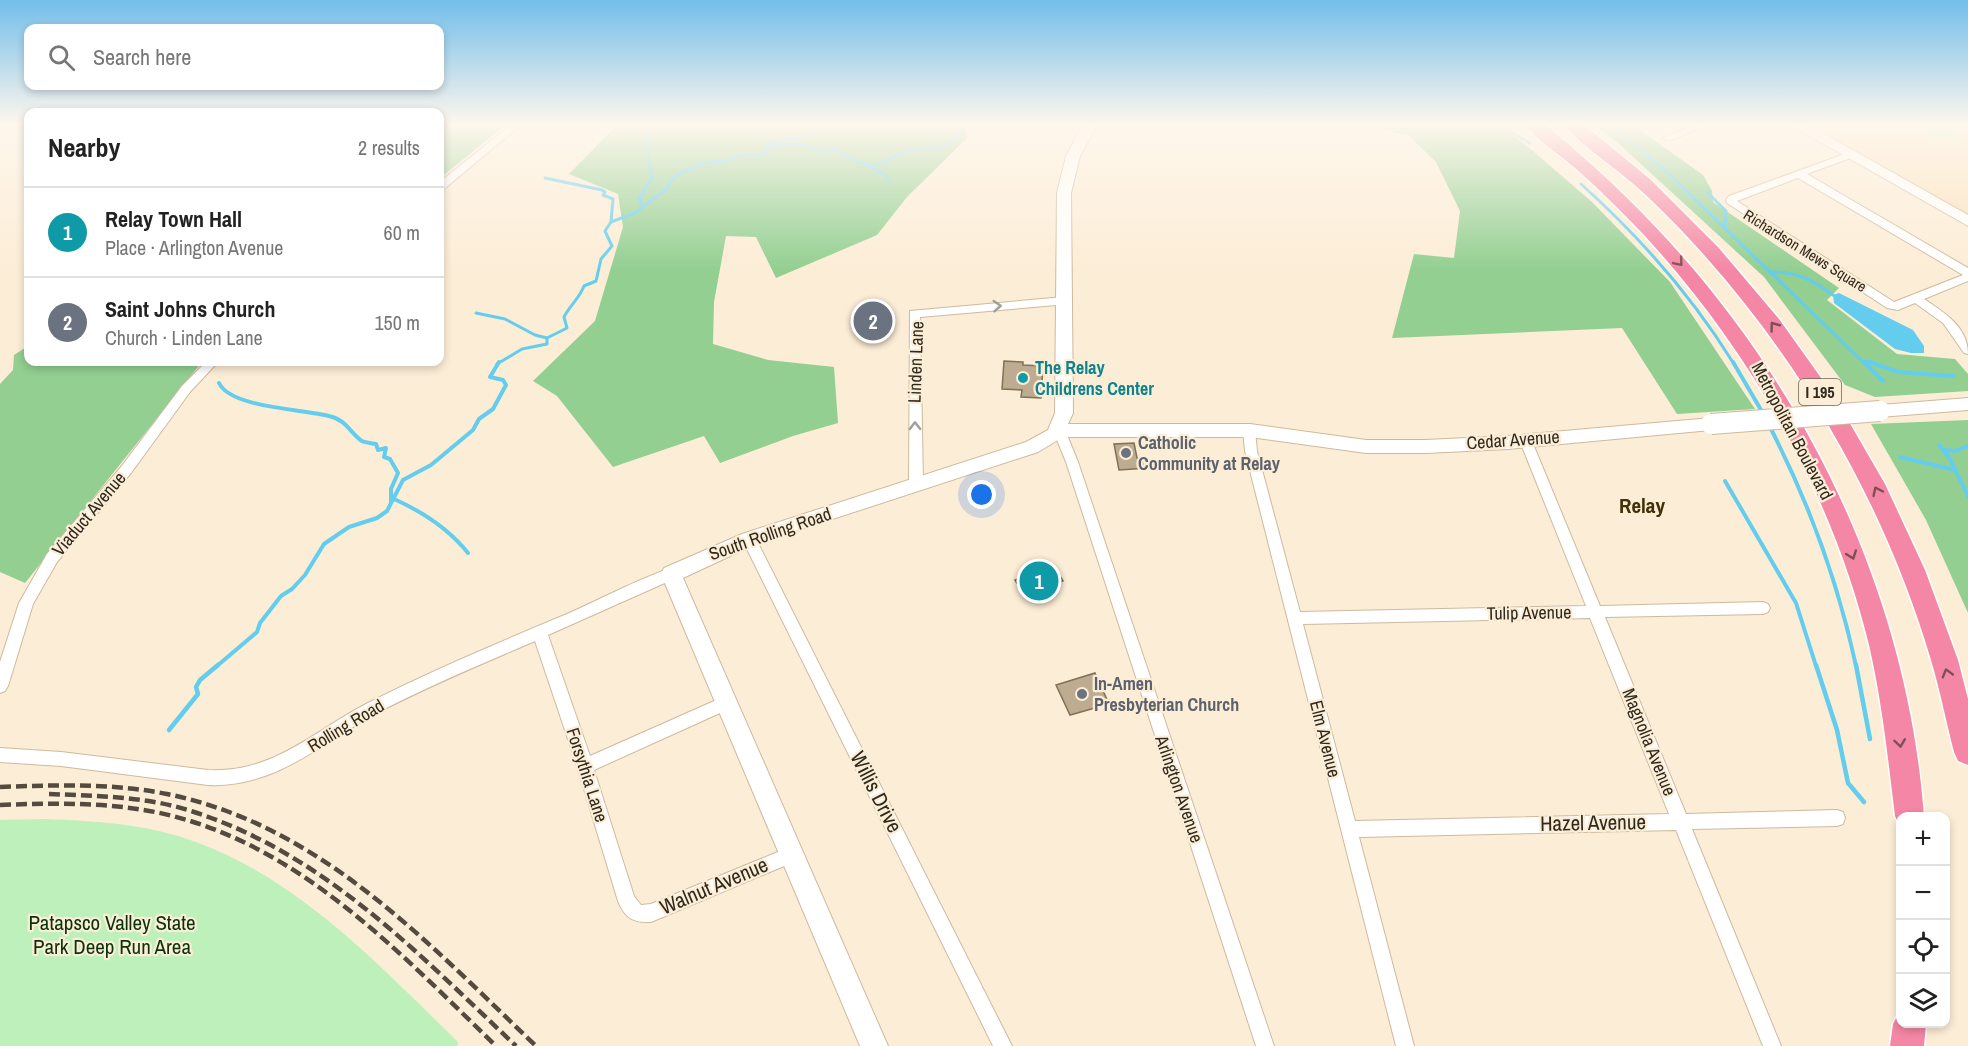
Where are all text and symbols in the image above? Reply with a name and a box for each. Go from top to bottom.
search box [24,24,444,90]
icon: search [45,41,78,74]
text: Search here [93,42,191,72]
text: Nearby [48,130,120,165]
text: 2 results [358,134,420,161]
text: Relay Town Hall [105,204,242,234]
street label: Richardson Mews Square [1740,204,1871,297]
text: 1 [63,219,72,246]
text: 60 m [384,219,420,246]
text: Place · Arlington Avenue [105,234,283,261]
one-way arrow [1672,255,1683,266]
text: Saint Johns Church [105,294,275,324]
pin: 2 [854,298,892,344]
one-way arrow [992,300,1001,313]
text: 2 [63,309,72,336]
text: 150 m [374,309,420,336]
street label: Linden Lane [902,321,929,403]
one-way arrow [1770,321,1781,332]
text: Church · Linden Lane [105,324,263,351]
place label: The Relay Childrens Center [1035,355,1154,401]
street label: Metropolitan Boulevard [1746,358,1839,504]
marker: The Relay Childrens Center [1016,371,1030,385]
road number: I 195 [1799,379,1841,405]
one-way arrow [909,421,921,430]
street label: Cedar Avenue [1466,424,1560,455]
place label: Catholic Community at Relay [1138,430,1281,476]
marker: Catholic Community at Relay [1119,446,1133,460]
street label: Viaduct Avenue [46,466,131,561]
your location [967,480,996,509]
one-way arrow [1872,487,1884,498]
district label: Relay [1619,491,1665,520]
street label: South Rolling Road [705,501,834,566]
one-way arrow [1844,549,1857,560]
pin: 1 [1020,558,1058,604]
street label: Tulip Avenue [1486,599,1572,626]
one-way arrow [1942,668,1955,678]
place label: In-Amen Presbyterian Church [1094,671,1239,717]
street label: Magnolia Avenue [1617,684,1682,799]
marker: In-Amen Presbyterian Church [1075,687,1089,701]
street label: Rolling Road [303,693,389,758]
street label: Elm Avenue [1304,698,1347,780]
street label: Forsythia Lane [560,724,614,825]
street label: Arlington Avenue [1149,731,1210,846]
one-way arrow [1894,738,1906,748]
street label: Willis Drive [844,746,909,838]
street label: Hazel Avenue [1540,807,1646,838]
map controls [1896,812,1950,1028]
button: + [1896,812,1950,866]
street label: Walnut Avenue [655,850,772,921]
button: − [1896,866,1950,920]
park label: Patapsco Valley State Park Deep Run Area [28,908,196,961]
button: locate [1896,920,1950,974]
button: layers [1896,974,1950,1028]

